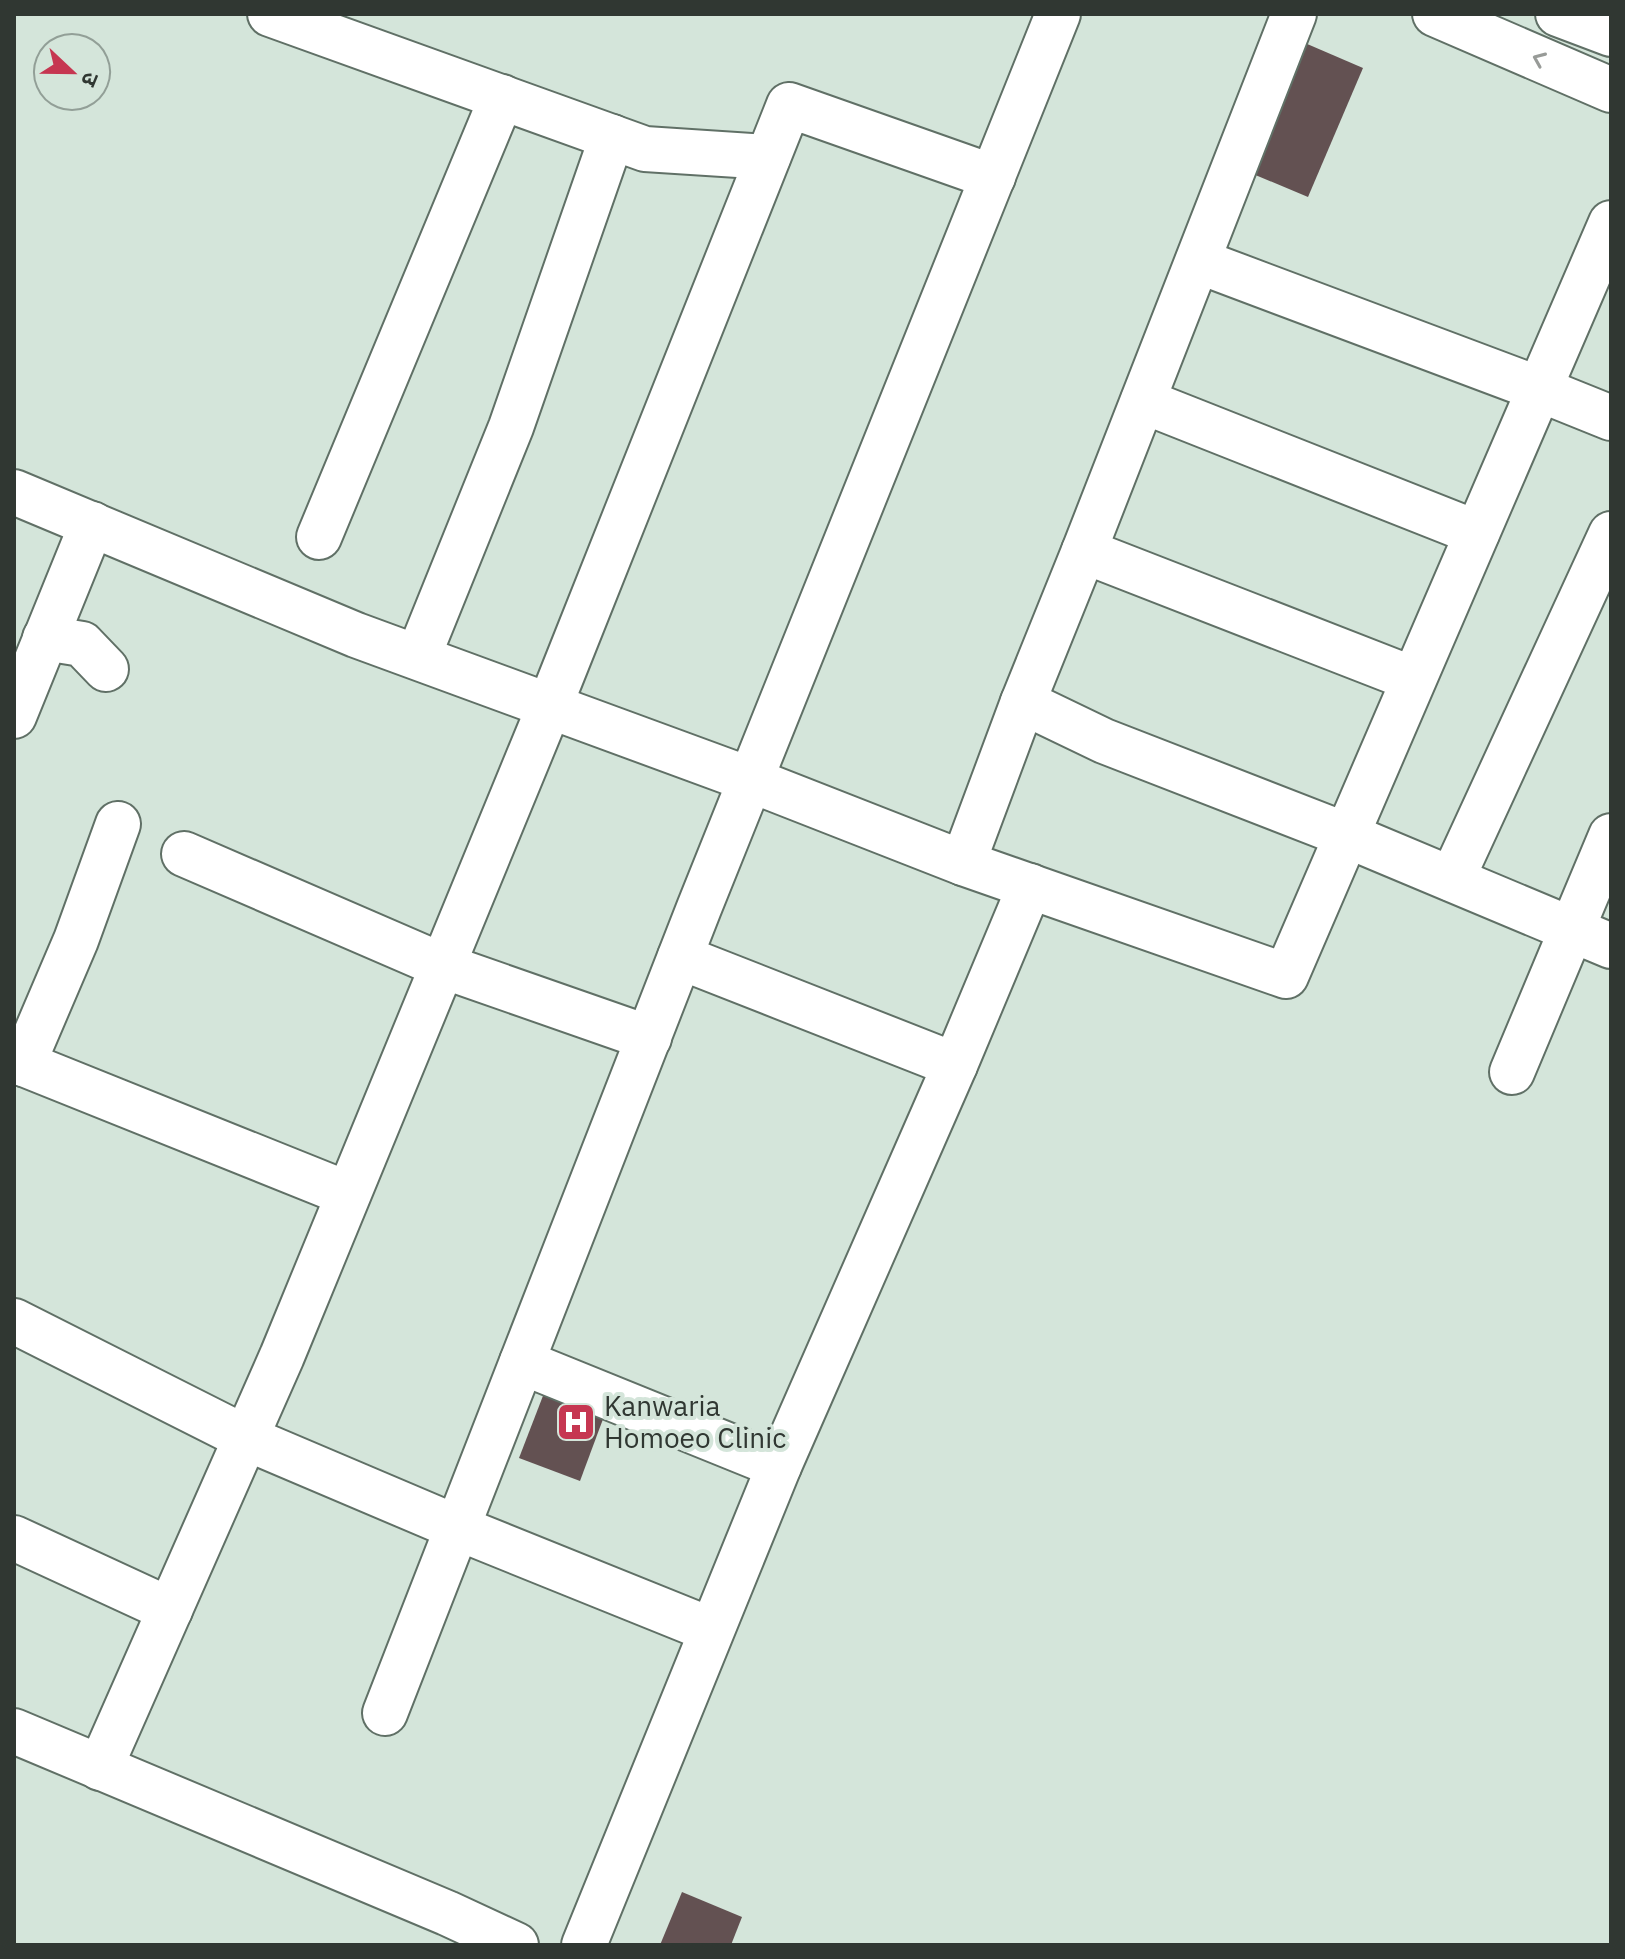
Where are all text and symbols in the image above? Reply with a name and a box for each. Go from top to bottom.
north arrow [32,32,112,112]
one-way arrow [1533,52,1547,68]
text: उ [75,68,107,92]
place label: Kanwaria Homoeo Clinic [604,1387,786,1456]
hospital icon: Kanwaria Homoeo Clinic [555,1401,597,1443]

